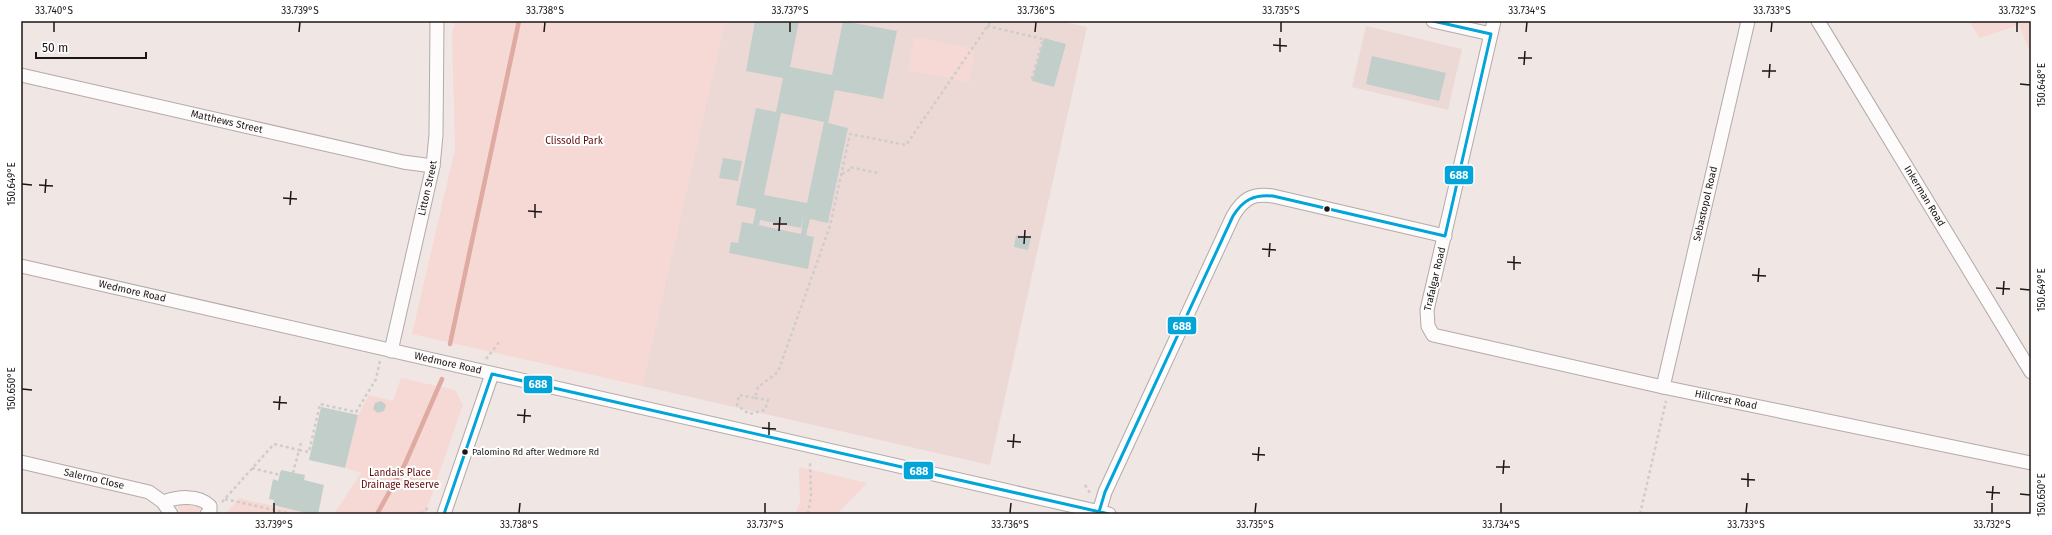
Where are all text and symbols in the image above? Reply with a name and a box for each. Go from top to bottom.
text: 33.740°S [35,5,74,17]
text: 33.739°S [281,5,319,17]
text: 33.738°S [526,5,564,17]
text: 33.737°S [772,5,809,17]
text: 33.736°S [1017,5,1055,17]
text: 33.735°S [1262,5,1300,17]
text: 33.734°S [1508,5,1546,17]
text: 33.733°S [1753,5,1791,17]
text: 33.732°S [1998,5,2036,17]
scale bar [36,34,146,60]
text: 50 m [42,41,68,55]
text: 150.648°E [2036,63,2048,107]
street label: Matthews Street [190,108,264,136]
park label: Clissold Park [545,135,604,147]
street label: Litton Street [416,160,440,217]
text: 150.649°E [6,162,18,206]
street label: Inkerman Road [1901,164,1947,229]
line badge: 688 [1444,165,1474,185]
street label: Sebastopol Road [1691,165,1720,243]
text: 688 [1450,169,1469,182]
unlabelled marker [1322,204,1332,214]
street label: Trafalgar Road [1422,246,1448,312]
text: 150.649°E [2036,268,2048,312]
street label: Wedmore Road [97,278,167,305]
line badge: 688 [1167,316,1197,335]
text: 688 [1173,320,1192,333]
street label: Wedmore Road [413,350,483,377]
text: 150.650°E [6,367,18,411]
line badge: 688 [523,375,553,394]
text: 688 [529,378,548,391]
street label: Hillcrest Road [1694,388,1758,412]
marker: Palomino Rd after Wedmore Rd [460,447,470,457]
place label: Palomino Rd after Wedmore Rd [472,447,599,457]
line badge: 688 [903,461,934,480]
text: 688 [910,465,929,478]
street label: Salerno Close [63,466,125,492]
park label: Landais Place Drainage Reserve [361,467,439,491]
text: 150.650°E [2036,473,2048,517]
text: 33.739°S [255,519,293,531]
text: 33.738°S [500,519,538,531]
text: 33.737°S [747,519,784,531]
text: 33.736°S [991,519,1029,531]
text: 33.735°S [1236,519,1274,531]
text: 33.734°S [1482,519,1520,531]
text: 33.733°S [1727,519,1765,531]
text: 33.732°S [1973,519,2011,531]

